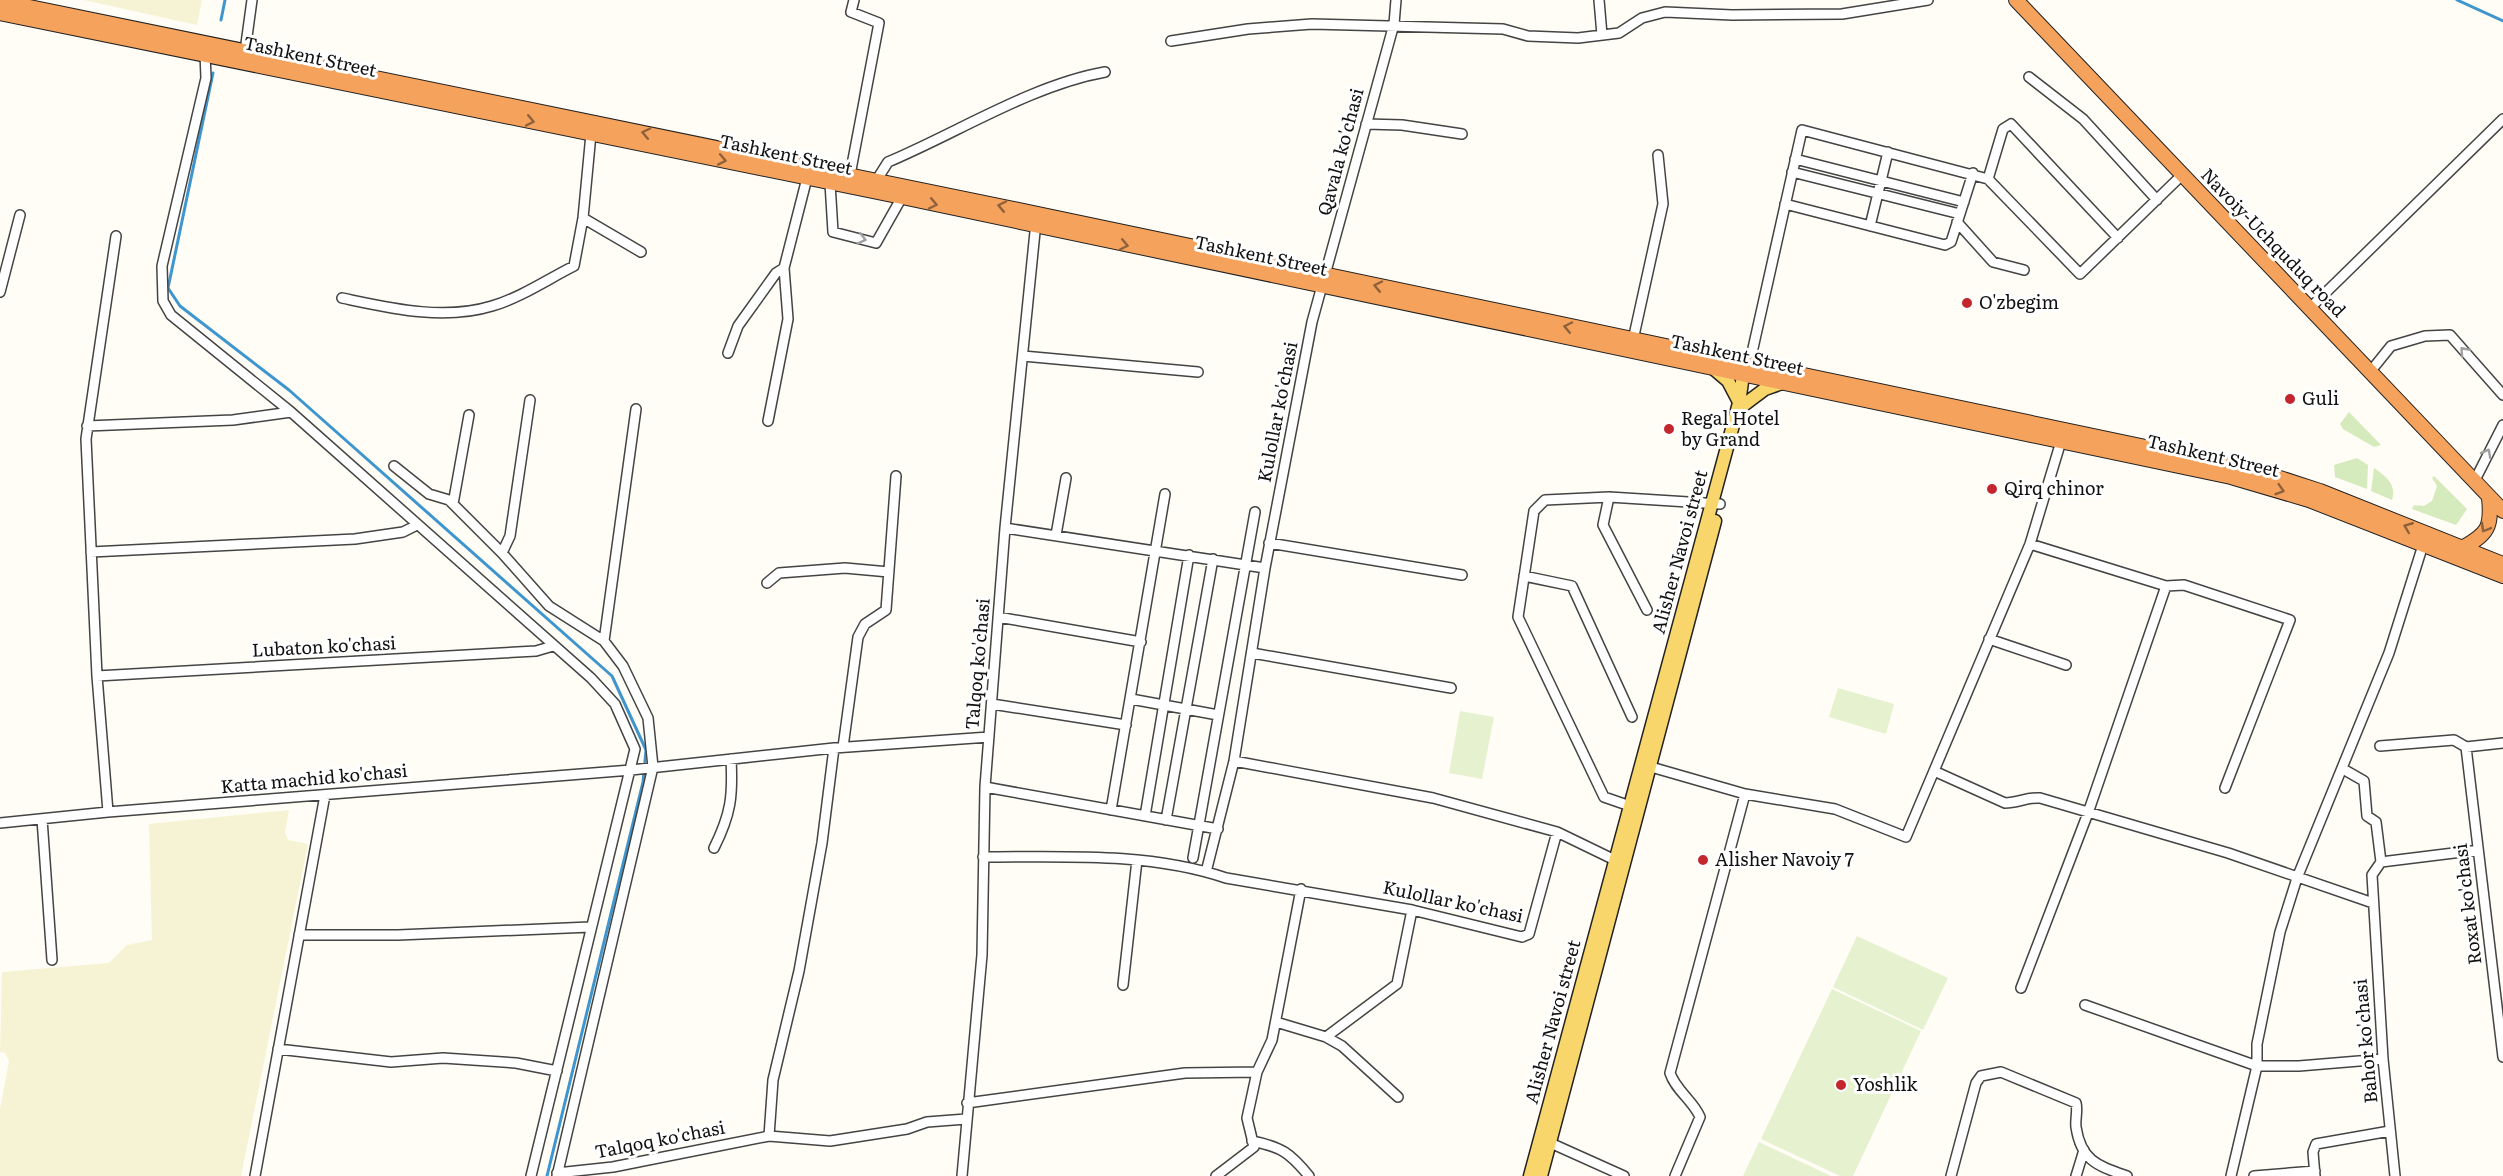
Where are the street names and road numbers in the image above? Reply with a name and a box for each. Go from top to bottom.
street label: Tashkent Street [241,28,380,83]
street label: Qavala ko'chasi [1310,85,1370,218]
street label: Tashkent Street [717,126,856,181]
street label: Navoiy-Uchquduq road [2195,161,2353,323]
street label: Tashkent Street [1192,227,1331,282]
street label: Tashkent Street [1668,326,1807,381]
street label: Kulollar ko'chasi [1250,339,1303,484]
street label: Tashkent Street [2144,426,2283,483]
street label: Alisher Navoi street [1644,466,1714,637]
street label: Talqoq ko'chasi [957,597,996,731]
street label: Lubaton ko'chasi [251,628,397,663]
street label: Katta machid ko'chasi [219,756,408,799]
street label: Roxat ko'chasi [2446,842,2487,966]
street label: Kulollar ko'chasi [1381,872,1526,929]
street label: Alisher Navoi street [1517,936,1587,1107]
street label: Bahor ko'chasi [2346,978,2383,1104]
street label: Talqoq ko'chasi [592,1113,727,1164]

